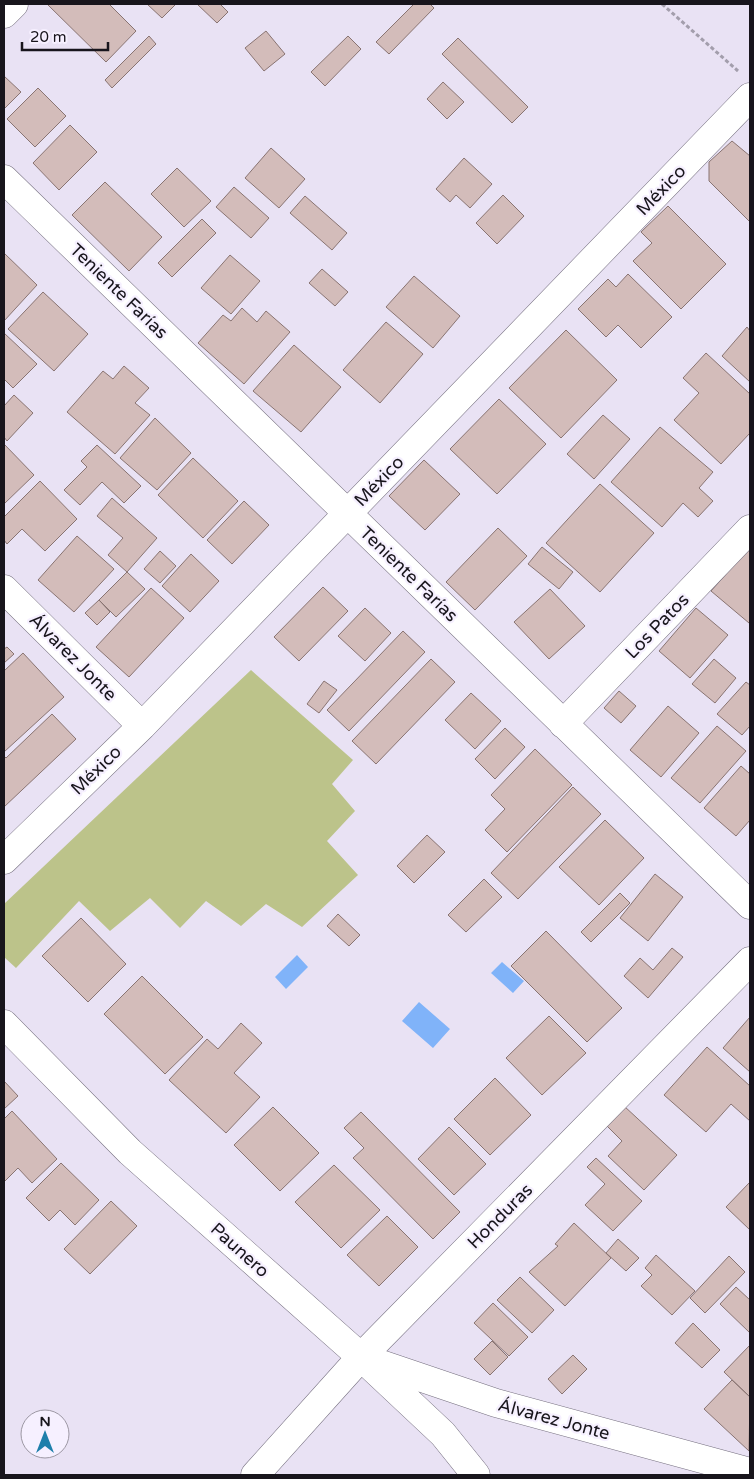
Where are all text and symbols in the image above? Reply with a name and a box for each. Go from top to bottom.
scale bar [22,20,109,52]
text: 20 m [30,28,67,46]
street label: México [632,160,690,220]
street label: Teniente Farías [65,239,173,343]
street label: México [350,451,408,511]
street label: Teniente Farías [355,522,463,626]
street label: Los Patos [620,589,694,663]
street label: Álvarez Jonte [25,609,121,705]
street label: México [66,741,126,799]
street label: Honduras [463,1179,537,1253]
street label: Paunero [206,1218,274,1282]
street label: Álvarez Jonte [496,1394,612,1444]
north arrow [20,1409,70,1459]
text: N [39,1413,51,1430]

